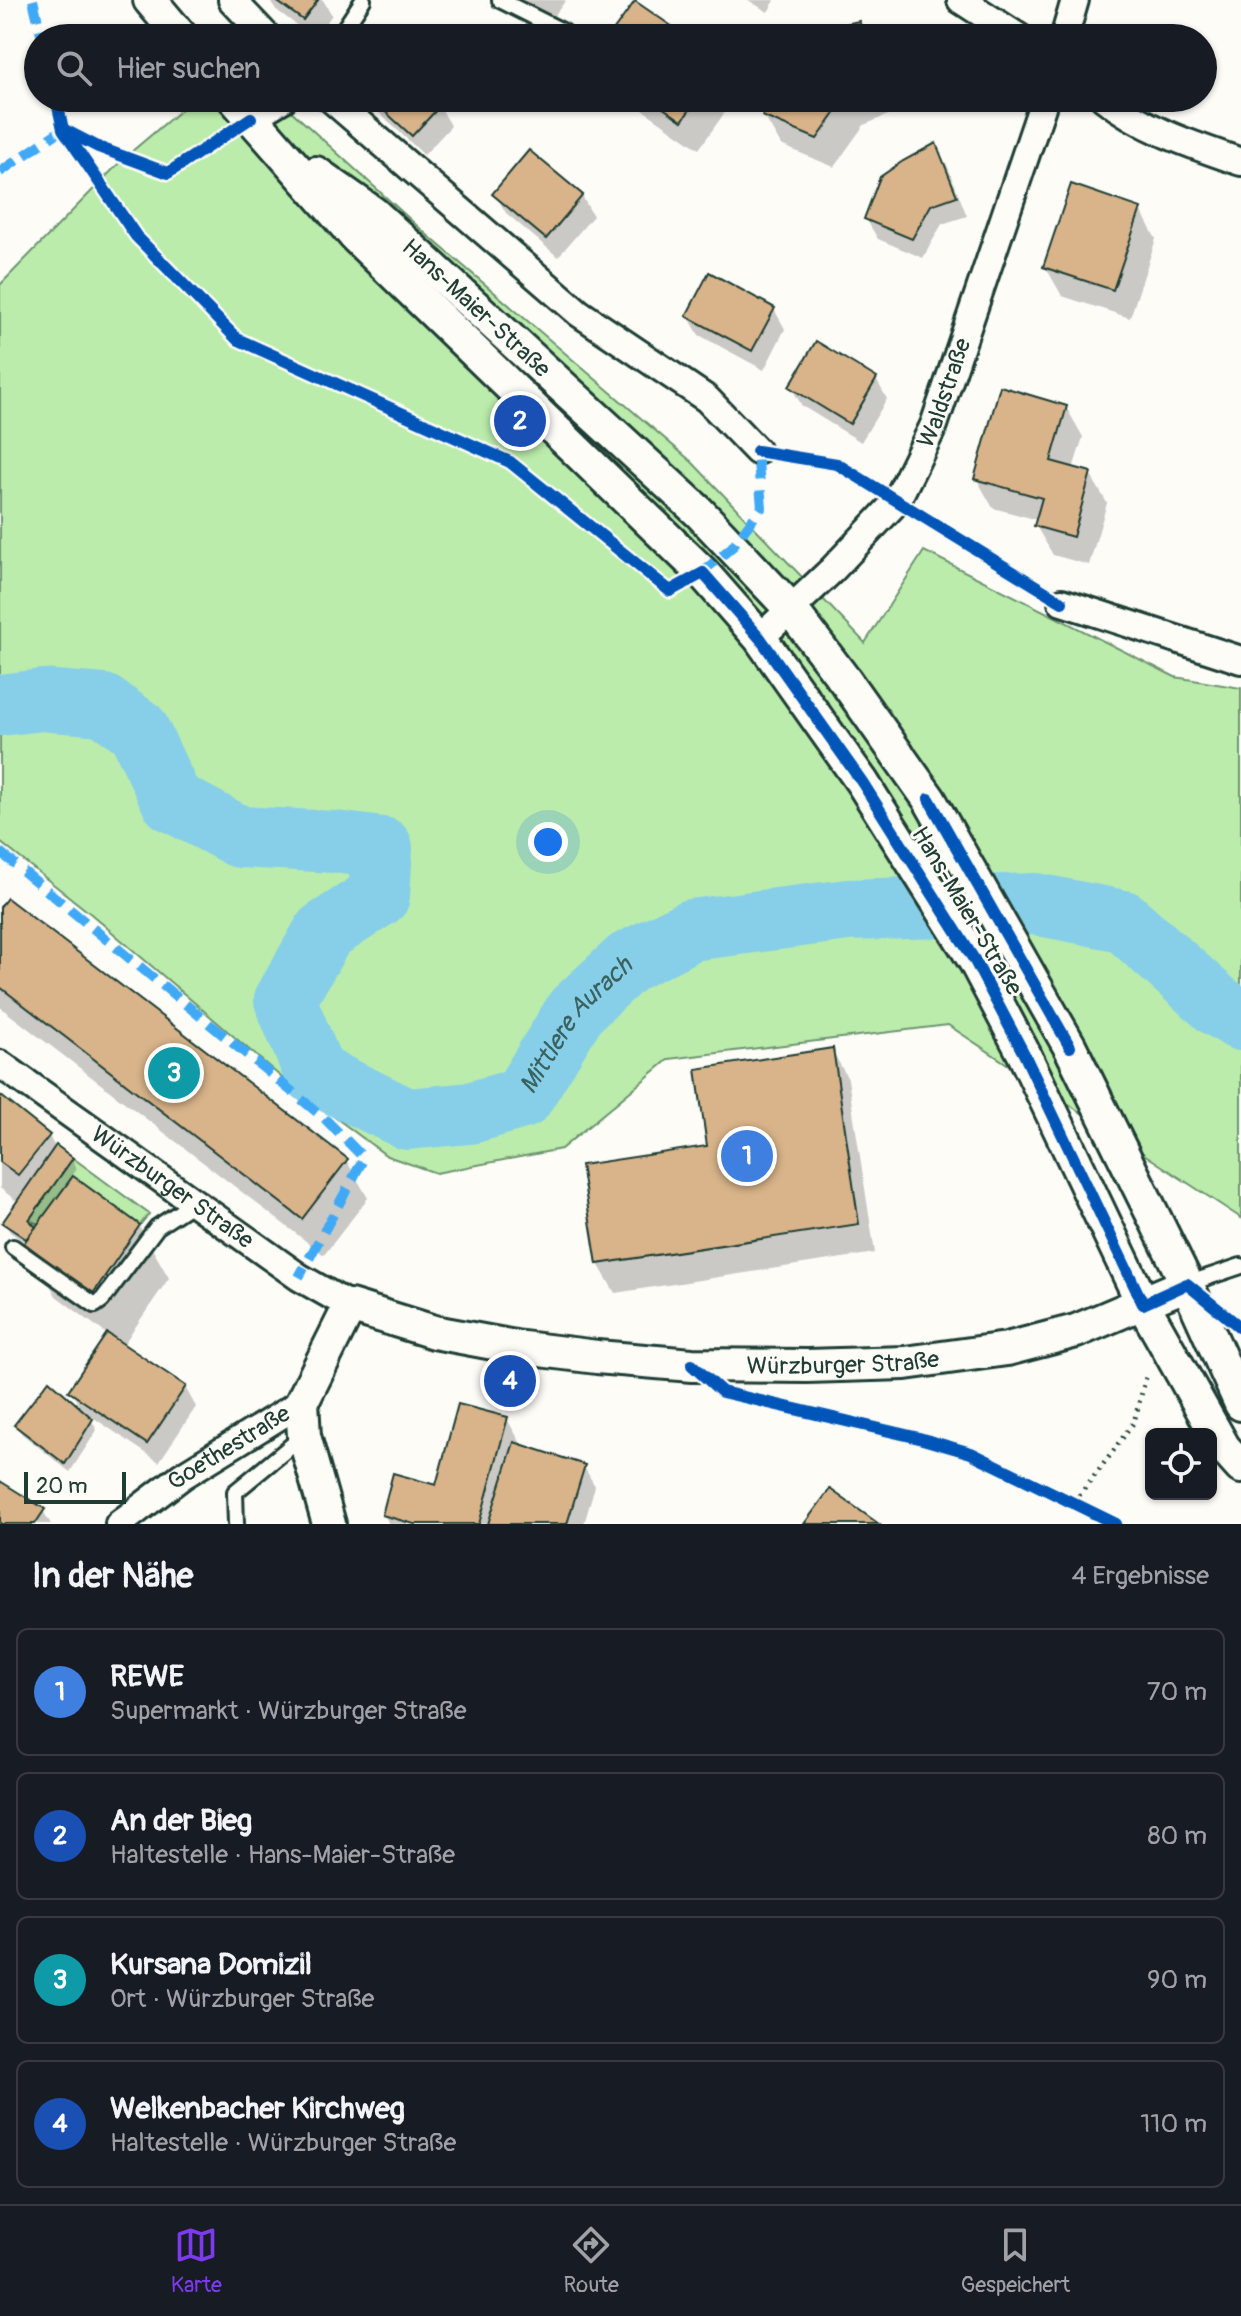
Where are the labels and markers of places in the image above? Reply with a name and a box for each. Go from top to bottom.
pin: 2 [494,391,546,451]
pin: 3 [148,1043,200,1103]
pin: 1 [721,1126,773,1186]
pin: 4 [484,1351,536,1411]

